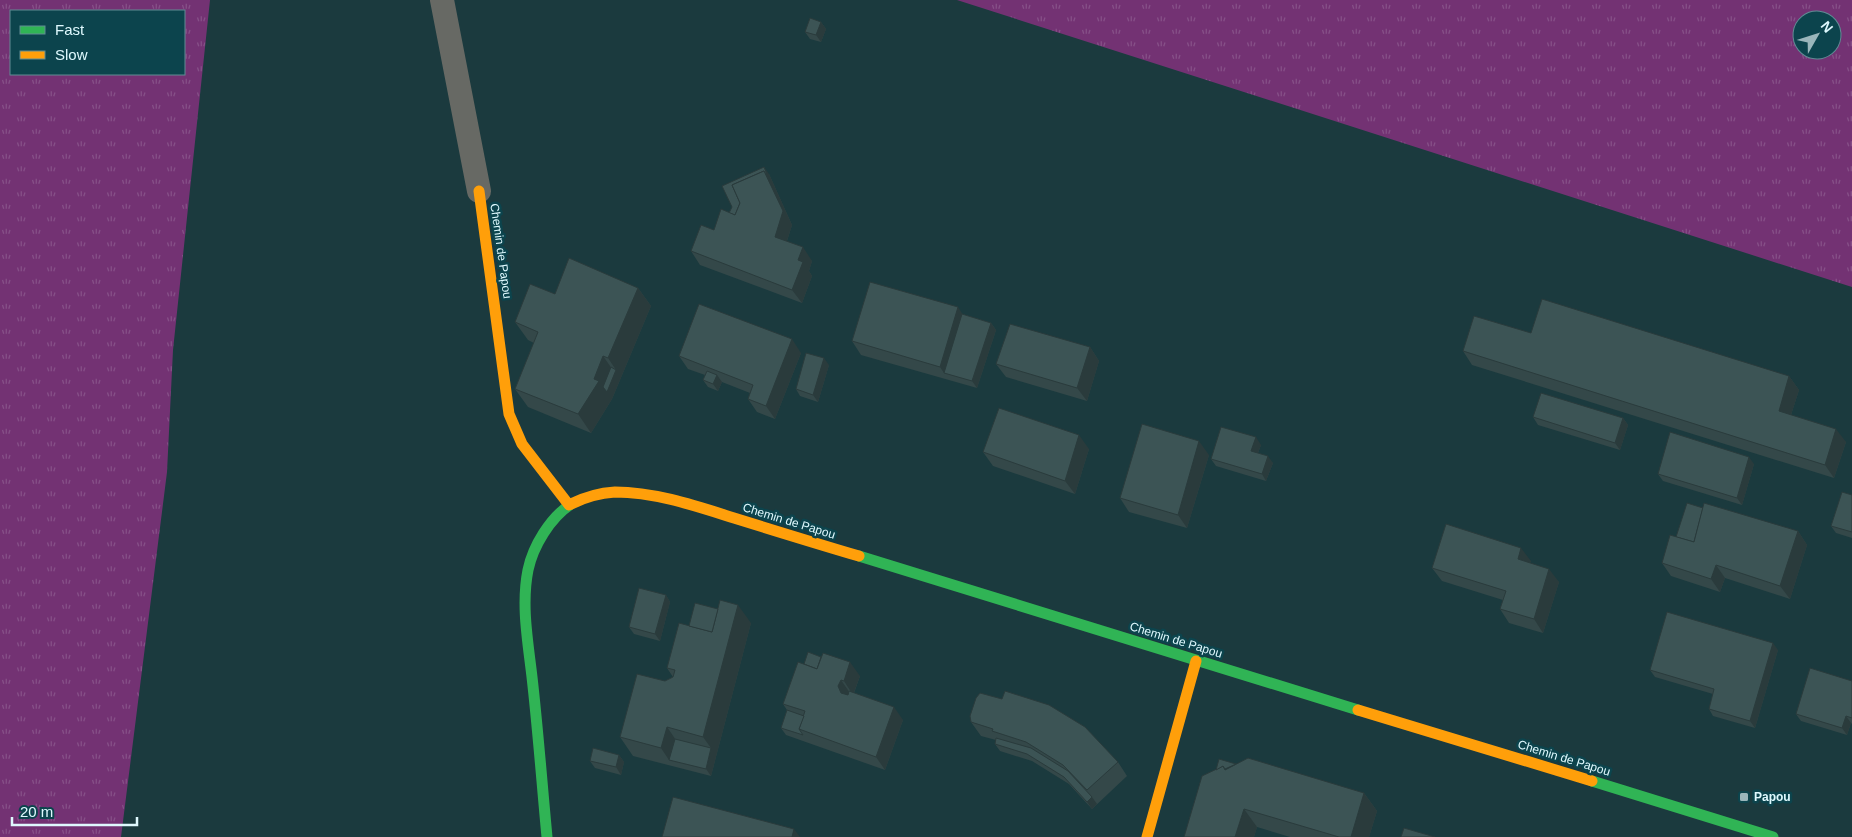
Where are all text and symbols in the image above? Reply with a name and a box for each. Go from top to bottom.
legend [10,10,185,75]
north arrow [1792,10,1842,60]
text: N [1818,18,1837,36]
text: Fast [55,21,85,38]
text: Slow [55,46,88,63]
street label: Chemin de Papou [487,202,515,300]
street label: Chemin de Papou [741,500,837,542]
street label: Chemin de Papou [1128,619,1224,661]
street label: Chemin de Papou [1516,737,1612,779]
place label: Papou [1754,790,1791,804]
marker: Papou [1738,791,1750,803]
scale bar [12,794,138,826]
text: 20 m [20,803,53,820]

